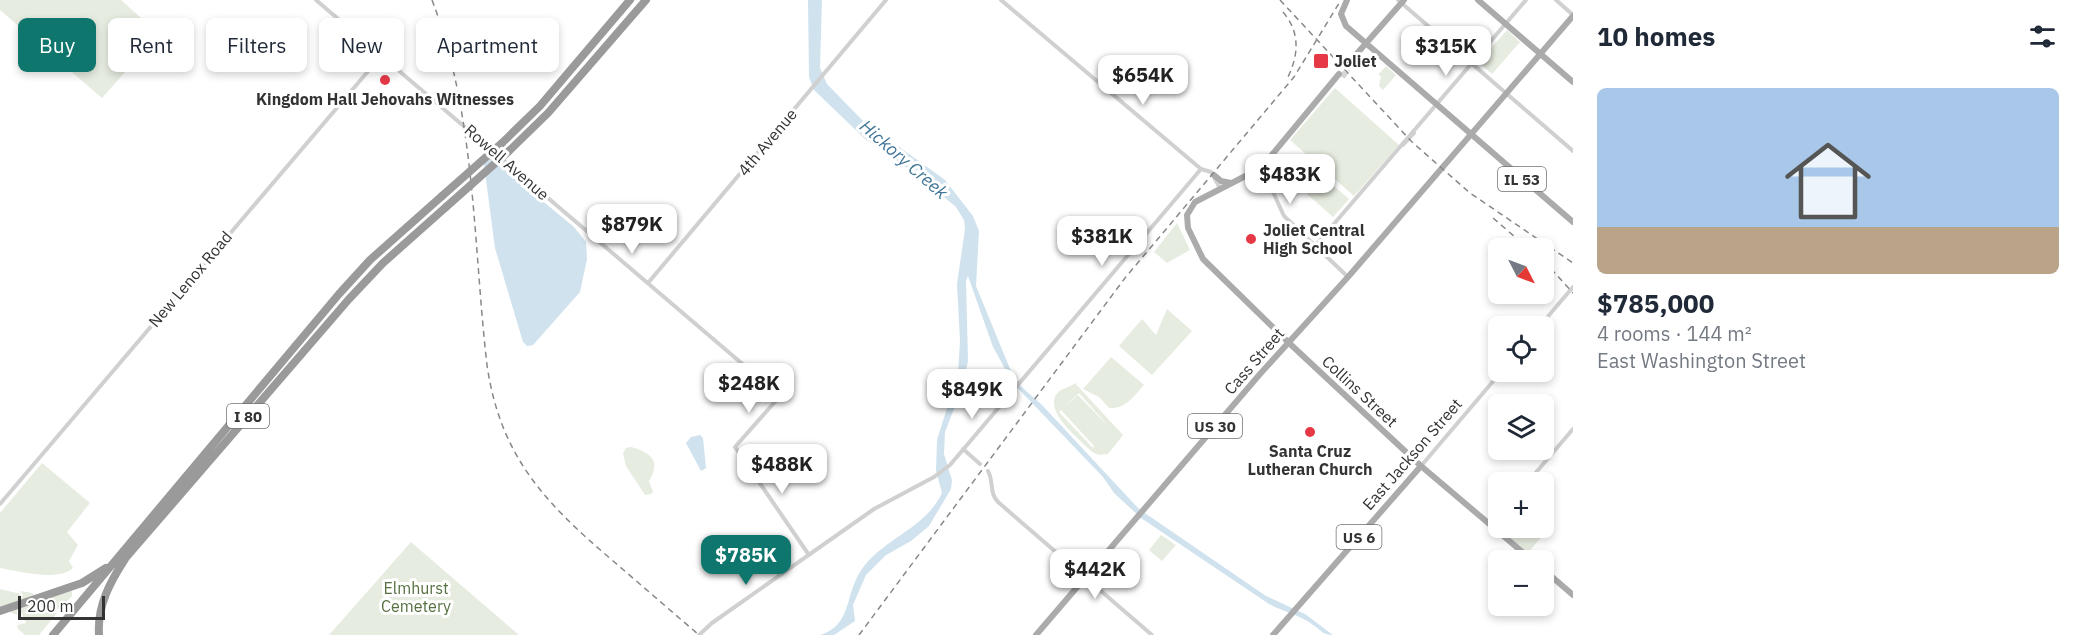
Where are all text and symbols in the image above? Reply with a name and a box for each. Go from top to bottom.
chip: Buy [18,18,96,72]
chip: Rent [108,18,194,72]
chip: Filters [206,18,307,72]
chip: New [319,18,404,72]
chip: Apartment [416,18,559,72]
text: 10 homes [1597,19,1715,53]
icon: filters [2026,20,2059,53]
pin: $315K [1404,26,1488,77]
text: $315K [1415,32,1477,59]
place label: Joliet [1334,51,1377,71]
marker: Joliet [1312,52,1330,70]
pin: $654K [1101,55,1185,106]
text: $654K [1112,61,1174,88]
marker: Kingdom Hall Jehovahs Witnesses [378,73,392,87]
place label: Kingdom Hall Jehovahs Witnesses [256,89,514,109]
street label: 4th Avenue [733,104,801,180]
water label: Hickory Creek [855,114,953,204]
street label: Rowell Avenue [461,120,554,204]
icon: home [1774,127,1882,235]
pin: $483K [1248,154,1332,205]
text: $483K [1259,160,1321,187]
road number: IL 53 [1498,167,1546,191]
pin: $879K [590,204,674,255]
text: $879K [601,210,663,237]
pin: $381K [1060,216,1144,267]
place label: Joliet Central High School [1263,220,1365,258]
text: $381K [1071,222,1133,249]
street label: New Lenox Road [144,227,236,331]
marker: Joliet Central High School [1244,232,1258,246]
north arrow [1488,238,1554,304]
map controls [1488,238,1554,616]
text: $785,000 [1597,286,1714,320]
button: locate [1488,316,1554,382]
text: 4 rooms · 144 m² [1597,320,1752,347]
street label: Cass Street [1220,324,1288,398]
text: East Washington Street [1597,347,1806,374]
street label: Collins Street [1318,351,1402,431]
pin: $248K [707,363,791,414]
text: $248K [718,369,780,396]
pin: $849K [930,369,1014,420]
text: $849K [941,375,1003,402]
street label: East Jackson Street [1358,394,1466,514]
button: layers [1488,394,1554,460]
road number: I 80 [227,404,269,428]
road number: US 30 [1188,414,1242,438]
marker: Santa Cruz Lutheran Church [1303,425,1317,439]
place label: Santa Cruz Lutheran Church [1248,441,1372,479]
pin: $488K [740,444,824,495]
text: $488K [751,450,813,477]
button: + [1488,472,1554,538]
road number: US 6 [1336,525,1382,549]
pin: $785K [704,535,788,586]
text: $785K [715,541,777,568]
pin: $442K [1053,549,1137,600]
button: − [1488,550,1554,616]
text: $442K [1064,555,1126,582]
park label: Elmhurst Cemetery [381,578,451,616]
scale bar [18,593,105,620]
text: 200 m [27,596,74,616]

